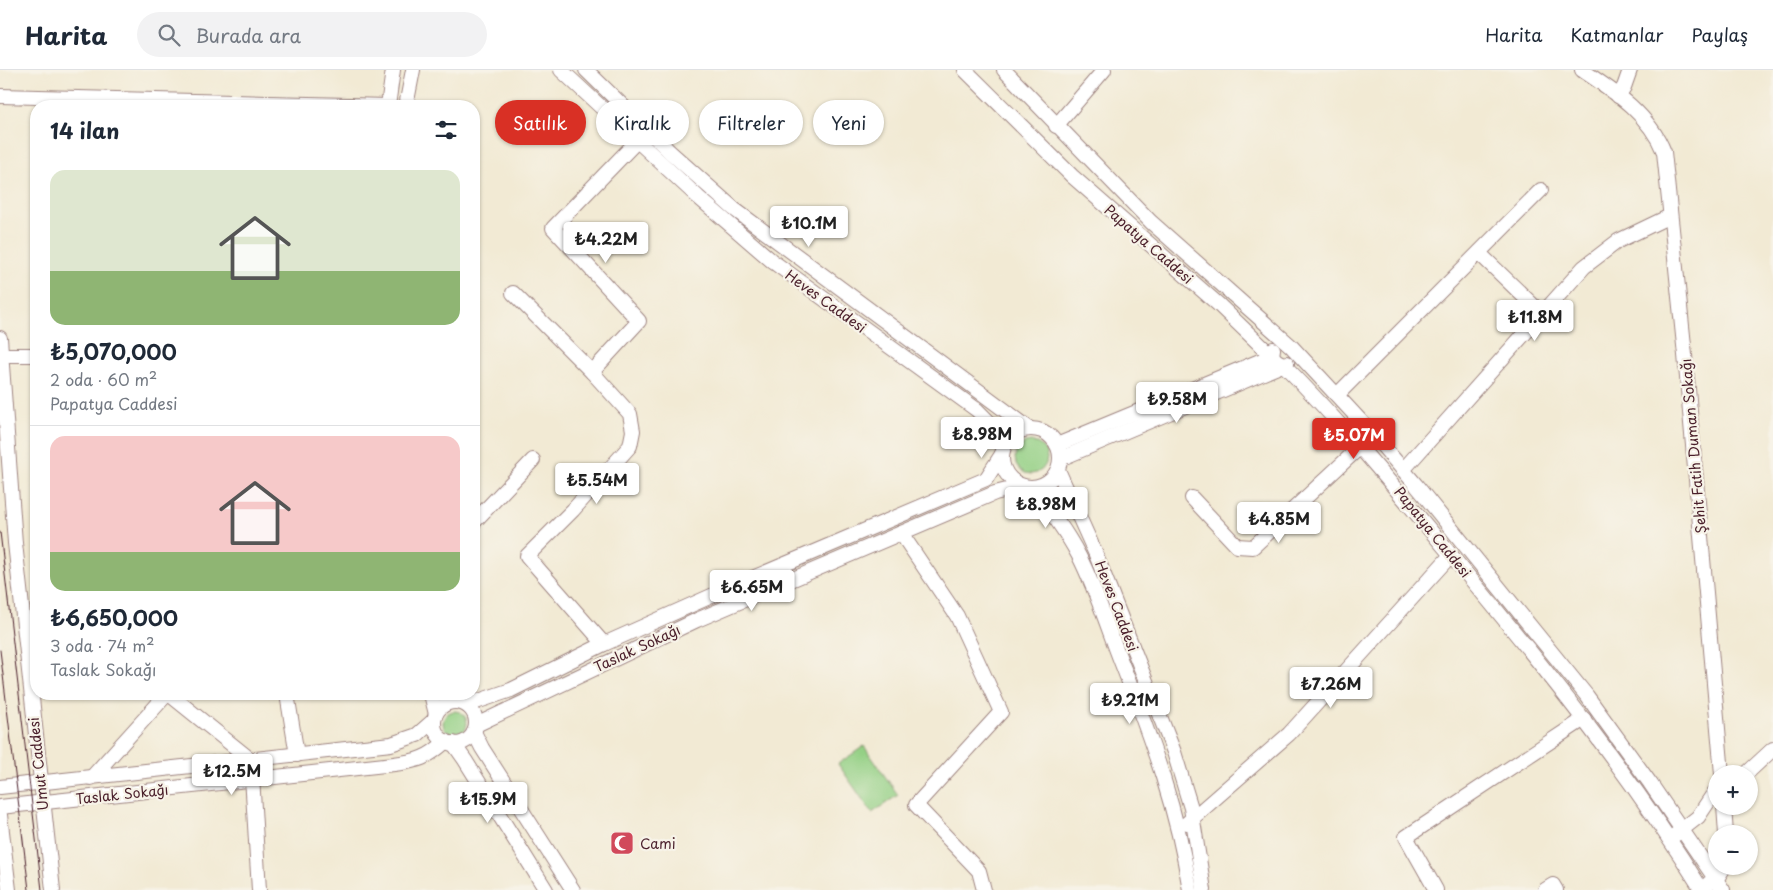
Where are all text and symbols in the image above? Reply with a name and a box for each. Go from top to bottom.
search box [137,12,487,57]
text: Harita [25,17,107,53]
icon: search [155,21,183,49]
text: Burada ara [195,21,301,49]
text: Harita [1485,21,1542,48]
text: Katmanlar [1570,21,1663,48]
text: Paylaş [1691,21,1748,48]
chip: Satılık [495,100,586,145]
chip: Kiralık [596,100,689,145]
chip: Filtreler [699,100,803,145]
chip: Yeni [813,100,884,145]
text: 14 ilan [50,114,119,146]
icon: filters [432,116,460,144]
street label: Papatya Caddesi [1100,199,1198,289]
icon: home [210,203,300,293]
pin: ₺10.1M [768,206,850,248]
text: ₺10.1M [781,210,837,234]
pin: ₺4.22M [565,222,647,264]
text: ₺4.22M [574,226,638,250]
street label: Heves Caddesi [781,264,871,338]
pin: ₺11.8M [1494,300,1576,342]
text: ₺11.8M [1508,304,1563,328]
text: ₺5,070,000 [50,335,177,367]
street label: Şehit Fatih Duman Sokağı [1675,358,1711,534]
text: 2 oda · 60 m² [50,367,157,391]
pin: ₺9.58M [1136,382,1218,424]
text: ₺9.58M [1147,386,1207,410]
text: Papatya Caddesi [50,391,178,415]
pin: ₺8.98M [941,416,1023,459]
pin: ₺5.07M [1313,418,1395,460]
text: ₺8.98M [952,421,1012,445]
text: ₺5.07M [1323,422,1385,446]
pin: ₺5.54M [556,462,638,505]
text: ₺5.54M [566,467,628,491]
icon: home [210,468,300,558]
street label: Papatya Caddesi [1390,482,1476,582]
pin: ₺8.98M [1005,486,1087,529]
text: ₺8.98M [1016,491,1076,515]
pin: ₺4.85M [1238,502,1320,544]
text: ₺4.85M [1248,506,1310,530]
street label: Heves Caddesi [1090,558,1144,654]
pin: ₺6.65M [711,570,793,612]
text: ₺6.65M [721,574,783,598]
text: ₺6,650,000 [50,601,178,633]
street label: Taslak Sokağı [590,619,684,677]
text: 3 oda · 74 m² [50,633,155,657]
text: Taslak Sokağı [50,657,156,681]
pin: ₺7.26M [1290,666,1372,709]
text: ₺7.26M [1301,671,1361,695]
pin: ₺9.21M [1089,682,1171,725]
text: ₺9.21M [1101,687,1159,711]
street label: Umut Caddesi [23,716,53,812]
pin: ₺12.5M [191,754,273,796]
text: ₺12.5M [203,758,261,782]
map controls [1708,765,1758,875]
button: + [1708,765,1758,815]
street label: Taslak Sokağı [75,779,169,809]
pin: ₺15.9M [447,782,529,824]
text: ₺15.9M [459,786,517,810]
button: − [1708,825,1758,875]
mosque icon: Cami [609,830,635,856]
place label: Cami [640,833,676,854]

